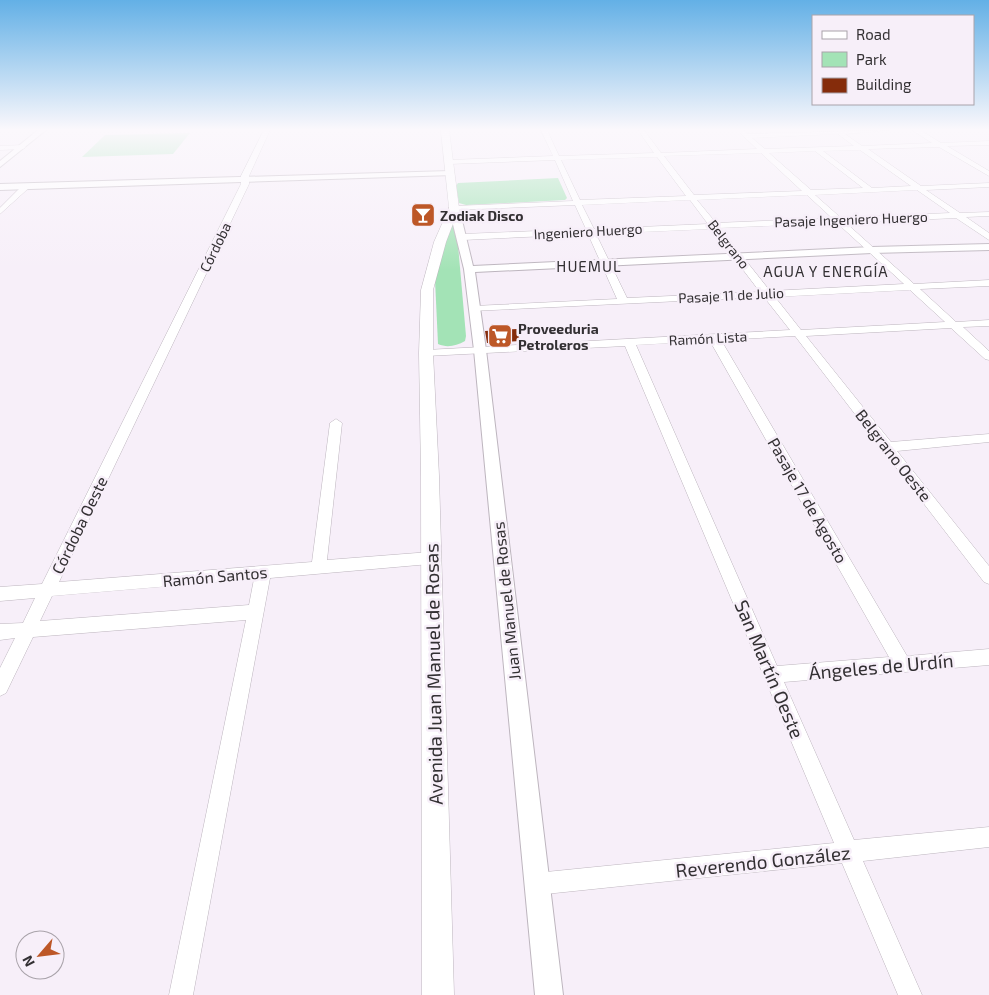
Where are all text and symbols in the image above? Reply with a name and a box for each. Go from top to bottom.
legend [812,15,974,105]
text: Road [856,25,891,43]
text: Park [856,50,887,68]
text: Building [856,75,912,93]
bar icon: Zodiak Disco [410,202,436,228]
place label: Zodiak Disco [440,207,524,224]
street label: Pasaje Ingeniero Huergo [774,208,928,230]
street label: Belgrano [705,216,753,272]
street label: Córdoba [196,219,234,275]
street label: Ingeniero Huergo [533,220,643,242]
district label: HUEMUL [556,257,622,275]
district label: AGUA Y ENERGÍA [763,262,889,280]
street label: Pasaje 11 de Julio [678,284,784,306]
place label: Proveeduria Petroleros [518,320,599,353]
supermarket icon: Proveeduria Petroleros [487,323,513,349]
street label: Ramón Lista [668,327,748,349]
street label: Belgrano Oeste [852,405,936,505]
street label: Pasaje 17 de Agosto [764,434,852,567]
street label: Córdoba Oeste [47,473,111,577]
street label: Juan Manuel de Rosas [488,521,524,681]
street label: Avenida Juan Manuel de Rosas [419,543,447,805]
street label: Ramón Santos [162,562,268,590]
street label: San Martín Oeste [730,596,810,742]
street label: Ángeles de Urdín [808,648,954,684]
street label: Reverendo González [674,840,852,882]
north arrow [15,930,65,980]
text: N [18,953,38,970]

